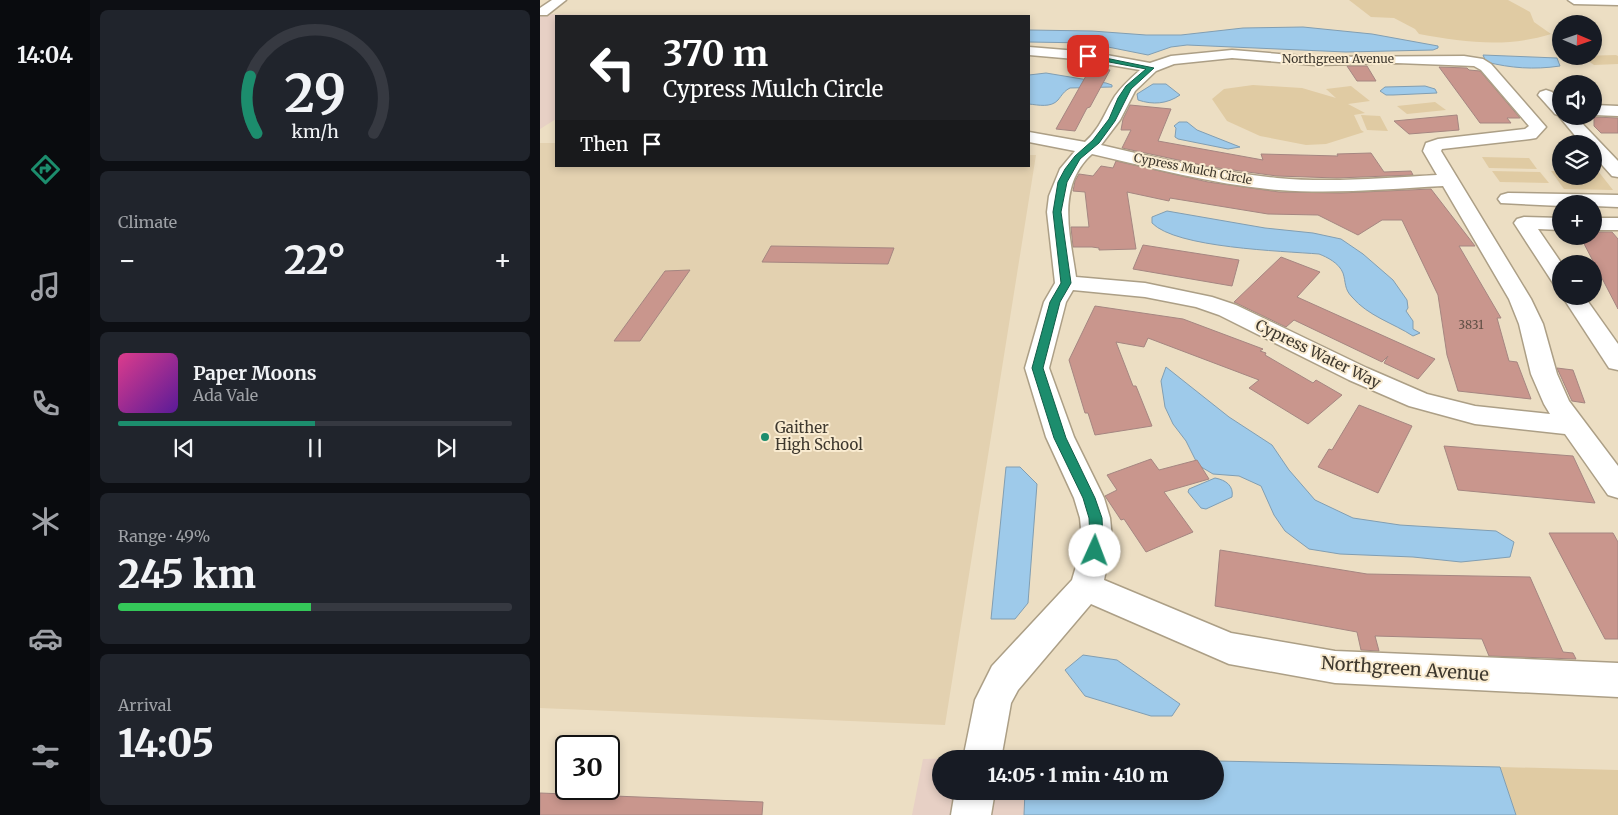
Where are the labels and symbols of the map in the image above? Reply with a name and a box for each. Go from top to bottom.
north arrow [1552,15,1602,65]
pin [1067,35,1109,77]
street label: Northgreen Avenue [1282,51,1394,66]
street label: Cypress Mulch Circle [1133,150,1254,187]
street label: Cypress Water Way [1252,315,1384,392]
house number: 3831 [1458,317,1484,332]
place label: Gaither High School [775,418,863,454]
marker: Gaither High School [759,431,771,443]
position arrow [1068,524,1120,576]
street label: Northgreen Avenue [1320,651,1490,686]
speed limit sign: 30 [555,735,620,800]

